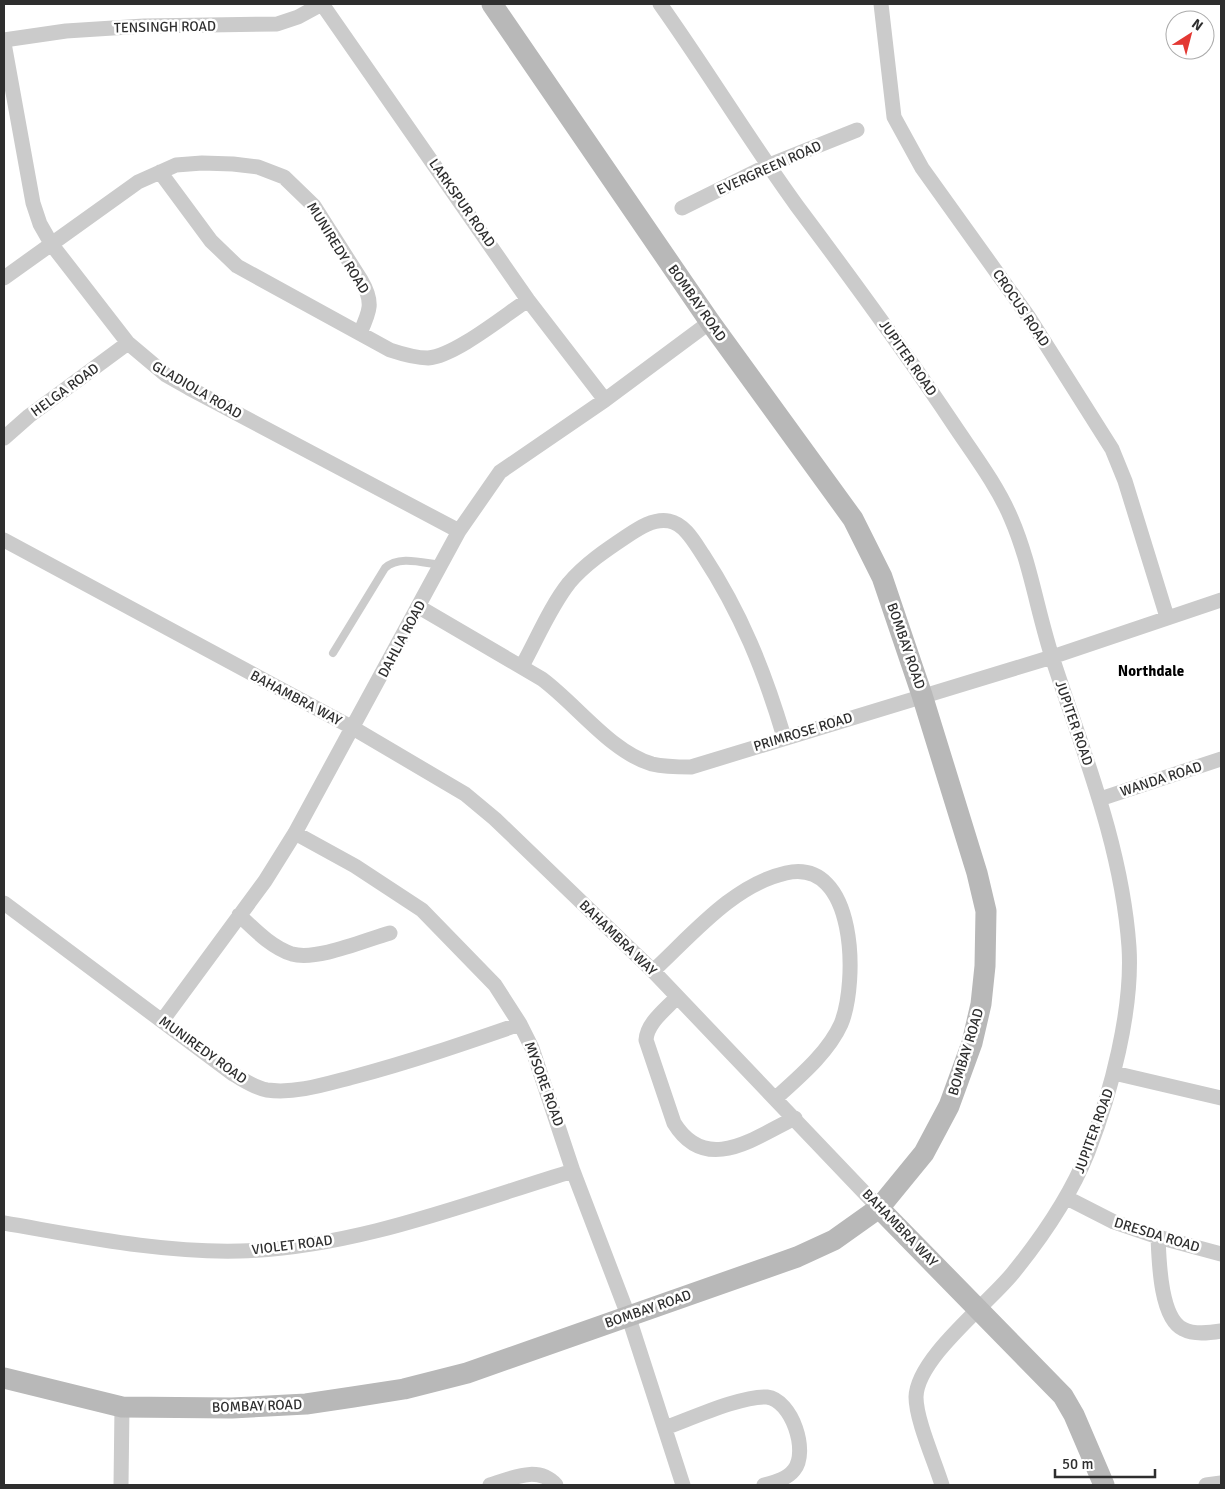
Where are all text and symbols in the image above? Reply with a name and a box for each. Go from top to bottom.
north arrow [1165,10,1215,60]
text: N [1188,15,1206,35]
street label: TENSINGH ROAD [114,18,216,36]
street label: EVERGREEN ROAD [714,137,824,199]
street label: LARKSPUR ROAD [425,156,499,250]
street label: MUNIREDY ROAD [303,199,373,297]
street label: BOMBAY ROAD [664,261,730,345]
street label: CROCUS ROAD [989,266,1053,350]
street label: JUPITER ROAD [876,317,940,399]
street label: GLADIOLA ROAD [149,357,245,423]
street label: HELGA ROAD [28,360,102,420]
street label: DAHLIA ROAD [375,598,429,680]
street label: BOMBAY ROAD [883,601,929,691]
district label: Northdale [1118,662,1184,680]
street label: BAHAMBRA WAY [247,667,345,729]
street label: JUPITER ROAD [1051,678,1097,768]
street label: PRIMROSE ROAD [751,709,855,755]
street label: WANDA ROAD [1118,758,1204,800]
street label: BAHAMBRA WAY [576,897,660,979]
street label: BOMBAY ROAD [945,1006,987,1098]
street label: MUNIREDY ROAD [156,1012,250,1088]
street label: MYSORE ROAD [521,1039,567,1129]
street label: JUPITER ROAD [1071,1086,1117,1176]
street label: BAHAMBRA WAY [859,1186,941,1270]
street label: DRESDA ROAD [1112,1214,1202,1256]
street label: VIOLET ROAD [251,1232,333,1258]
street label: BOMBAY ROAD [603,1286,693,1332]
street label: BOMBAY ROAD [212,1396,302,1416]
scale bar [1055,1446,1155,1478]
text: 50 m [1062,1455,1093,1473]

